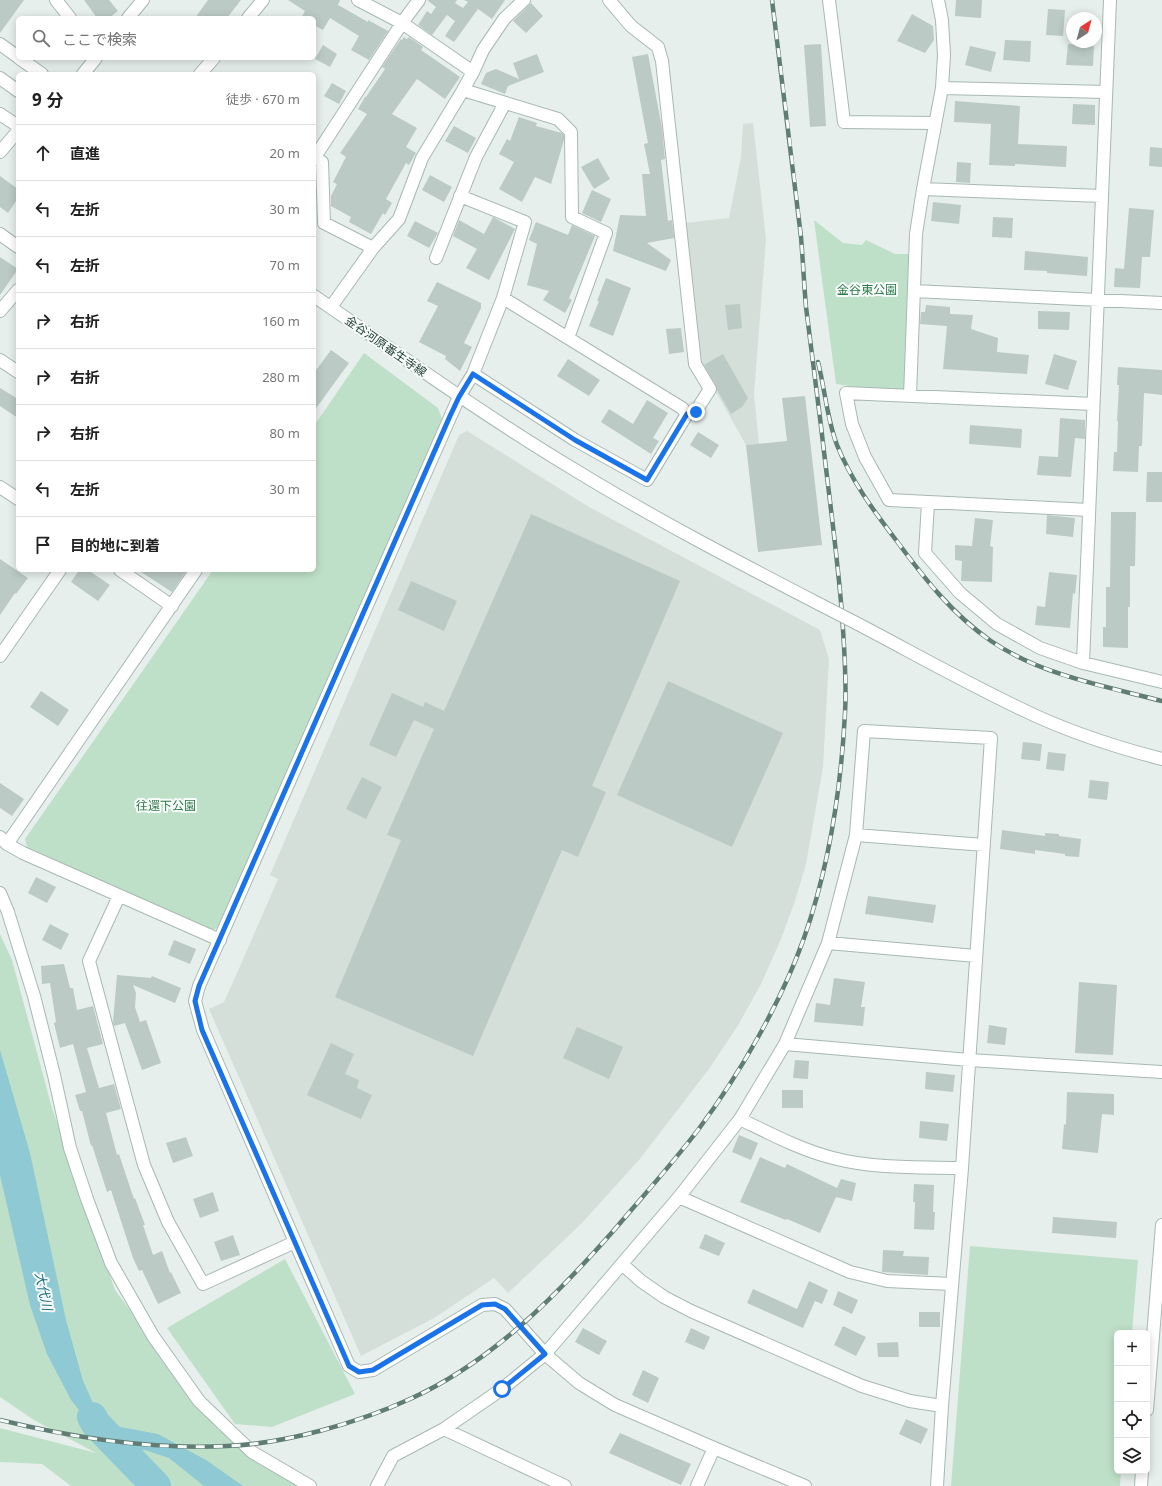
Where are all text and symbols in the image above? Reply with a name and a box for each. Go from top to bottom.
north arrow [1066,12,1102,48]
search box [16,16,316,60]
icon: search [30,27,52,49]
text: ここで検索 [62,29,137,49]
text: 9 分 [32,88,63,111]
text: 徒歩 · 670 m [226,90,300,108]
icon: ahead [32,142,54,164]
text: 直進 [70,143,100,163]
text: 20 m [270,144,300,162]
icon: left [32,198,54,220]
text: 左折 [70,199,100,219]
text: 30 m [270,200,300,218]
icon: left [32,254,54,276]
text: 左折 [70,255,100,275]
text: 70 m [270,256,300,274]
park label: 金谷東公園 [837,281,897,298]
icon: right [32,310,54,332]
text: 右折 [70,311,100,331]
text: 160 m [262,312,300,330]
street label: 金谷河原番生寺線 [342,312,430,380]
icon: right [32,366,54,388]
text: 右折 [70,367,100,387]
text: 280 m [262,368,300,386]
route end [687,403,705,421]
icon: right [32,422,54,444]
text: 右折 [70,423,100,443]
text: 80 m [270,424,300,442]
icon: left [32,478,54,500]
text: 左折 [70,479,100,499]
text: 30 m [270,480,300,498]
icon: arrive [32,534,54,556]
text: 目的地に到着 [70,535,160,555]
park label: 往還下公園 [136,797,196,814]
water label: 大代川 [31,1270,57,1314]
map controls [1114,1330,1150,1474]
button: + [1114,1330,1150,1366]
button: − [1114,1366,1150,1402]
route start [493,1380,511,1398]
button: locate [1114,1402,1150,1438]
button: layers [1114,1438,1150,1474]

